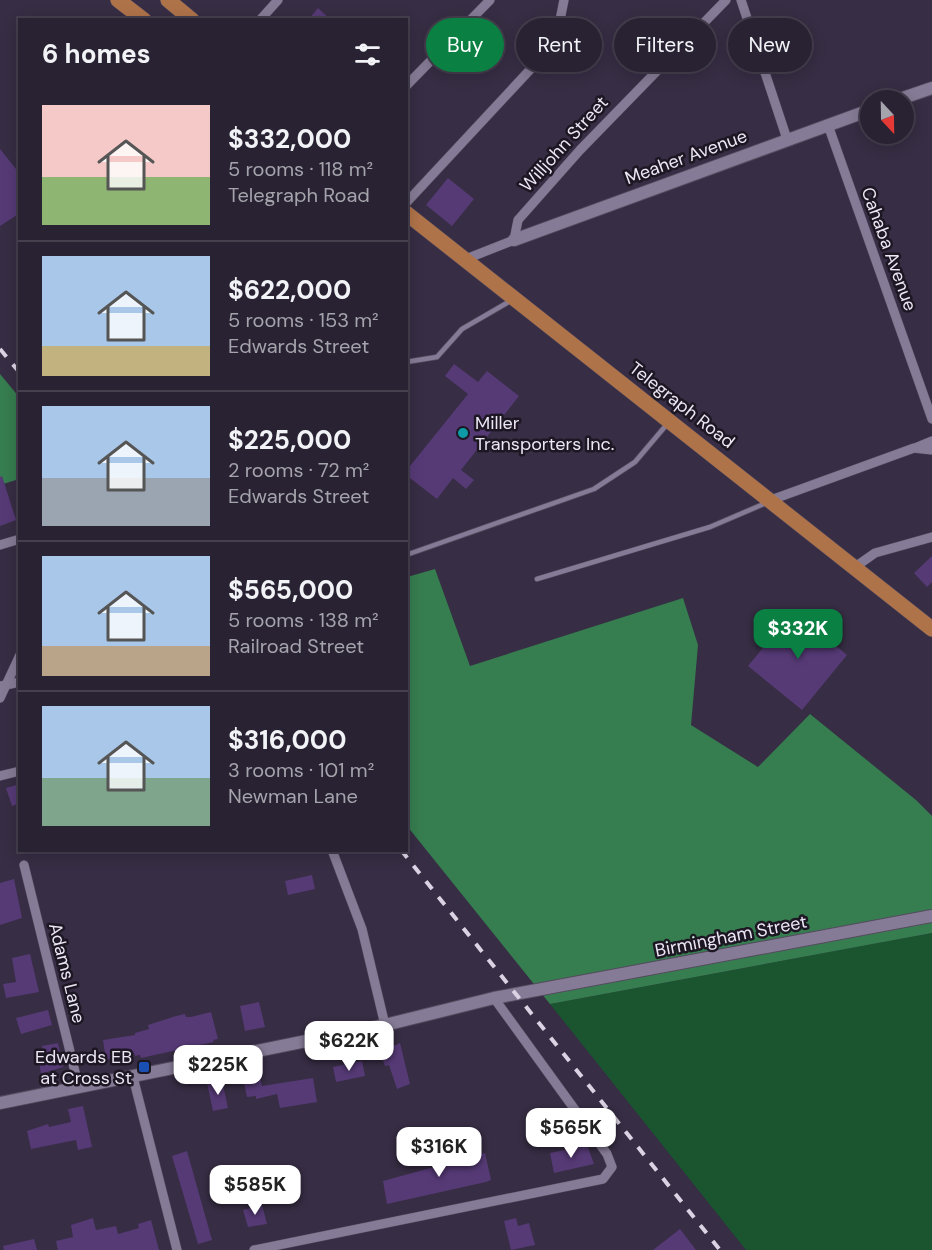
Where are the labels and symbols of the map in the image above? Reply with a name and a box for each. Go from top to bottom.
north arrow [860,90,914,144]
street label: Willjohn Street [514,91,614,197]
street label: Meaher Avenue [622,124,750,190]
street label: Cahaba Avenue [856,184,922,314]
street label: Telegraph Road [624,356,740,454]
place label: Miller Transporters Inc. [475,411,614,456]
marker: Miller Transporters Inc. [456,426,470,440]
pin: $332K [756,609,840,660]
street label: Birmingham Street [653,909,809,963]
street label: Adams Lane [43,920,91,1026]
pin: $622K [307,1021,391,1072]
place label: Edwards EB at Cross St [35,1045,132,1090]
pin: $225K [176,1045,260,1096]
marker: Edwards EB at Cross St [137,1060,151,1074]
pin: $565K [529,1108,613,1159]
pin: $316K [397,1127,481,1178]
pin: $585K [213,1165,297,1216]

